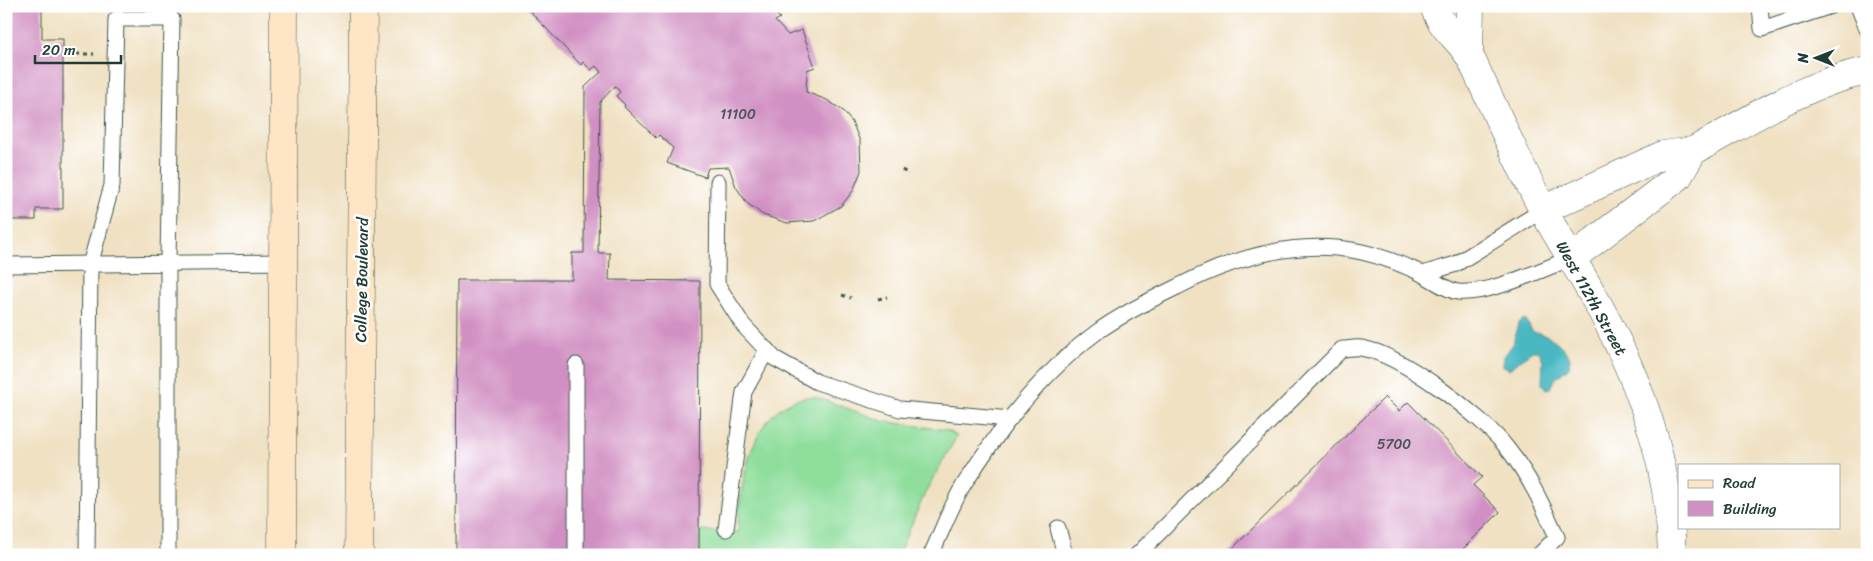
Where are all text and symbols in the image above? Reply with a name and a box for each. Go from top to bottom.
scale bar [35,32,121,64]
north arrow [1790,32,1840,82]
text: 20 m [42,37,76,63]
text: N [1791,53,1816,64]
house number: 11100 [720,102,756,127]
street label: College Boulevard [346,216,377,343]
street label: West 112th Street [1548,235,1635,361]
house number: 5700 [1377,432,1411,457]
legend [1678,464,1840,528]
text: Road [1723,470,1756,496]
text: Building [1723,496,1777,522]

